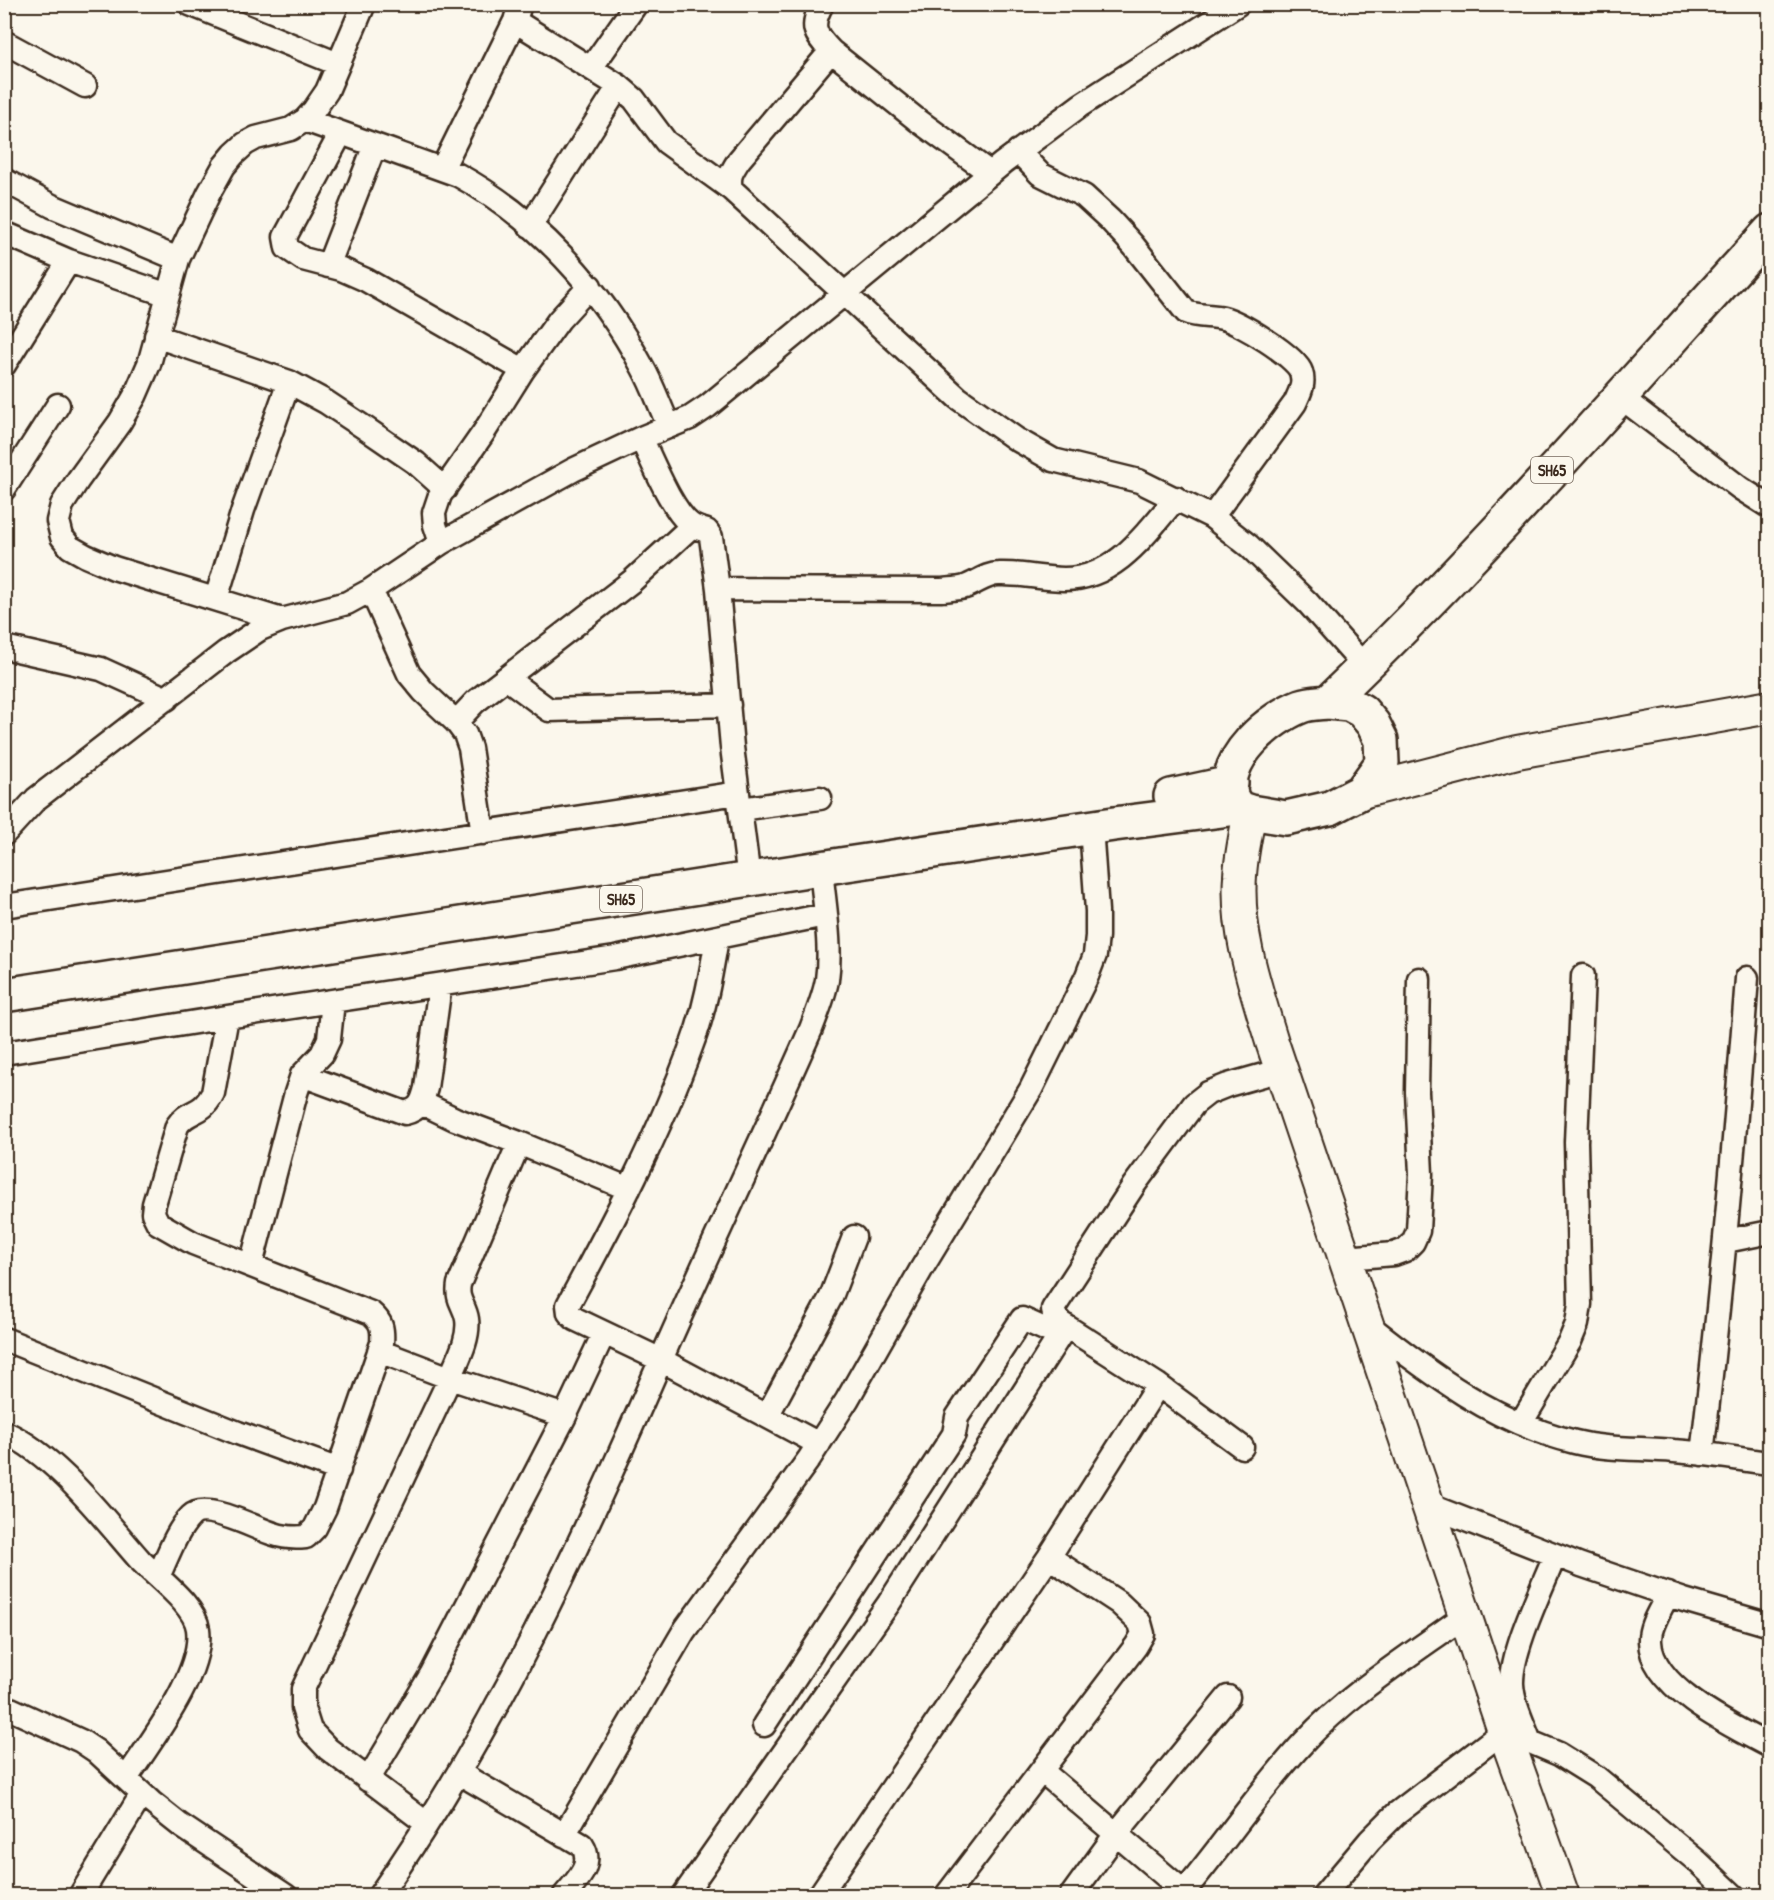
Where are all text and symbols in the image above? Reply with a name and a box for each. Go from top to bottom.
road number: SH65 [1531,457,1573,483]
road number: SH65 [600,886,642,912]

